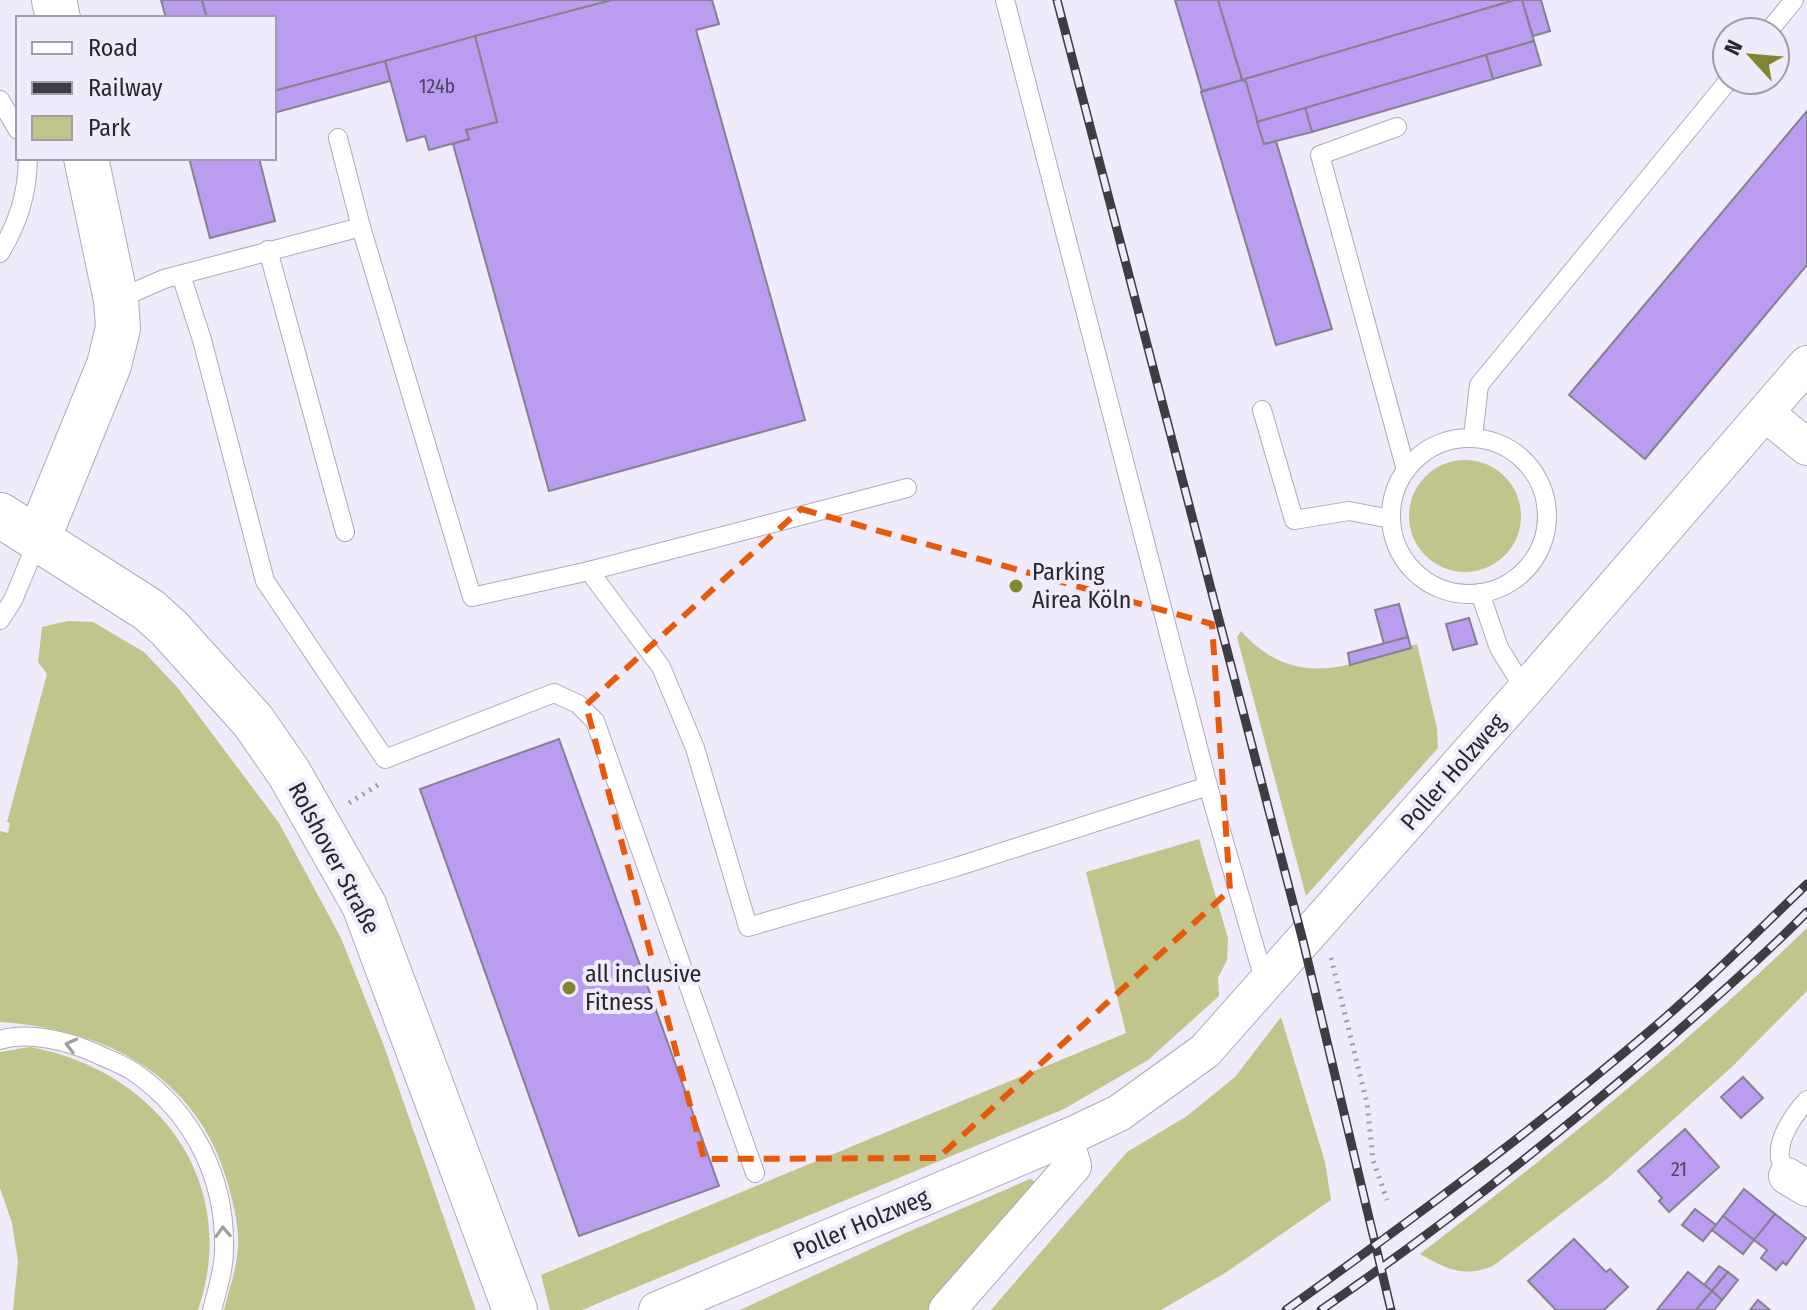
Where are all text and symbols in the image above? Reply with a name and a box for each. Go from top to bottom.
legend [16,16,276,160]
north arrow [1711,16,1791,96]
text: Road [88,34,138,62]
text: N [1718,36,1748,59]
text: Railway [88,74,163,102]
house number: 124b [419,74,455,98]
text: Park [88,114,131,142]
place label: Parking Airea Köln [1032,558,1131,614]
marker: Parking Airea Köln [1007,577,1025,595]
street label: Poller Holzweg [1395,708,1512,836]
street label: Rolshover Straße [282,778,386,938]
place label: all inclusive Fitness [585,960,701,1016]
marker: all inclusive Fitness [560,979,578,997]
one-way arrow [64,1037,78,1054]
house number: 21 [1671,1157,1687,1181]
street label: Poller Holzweg [789,1183,934,1265]
one-way arrow [215,1225,232,1238]

